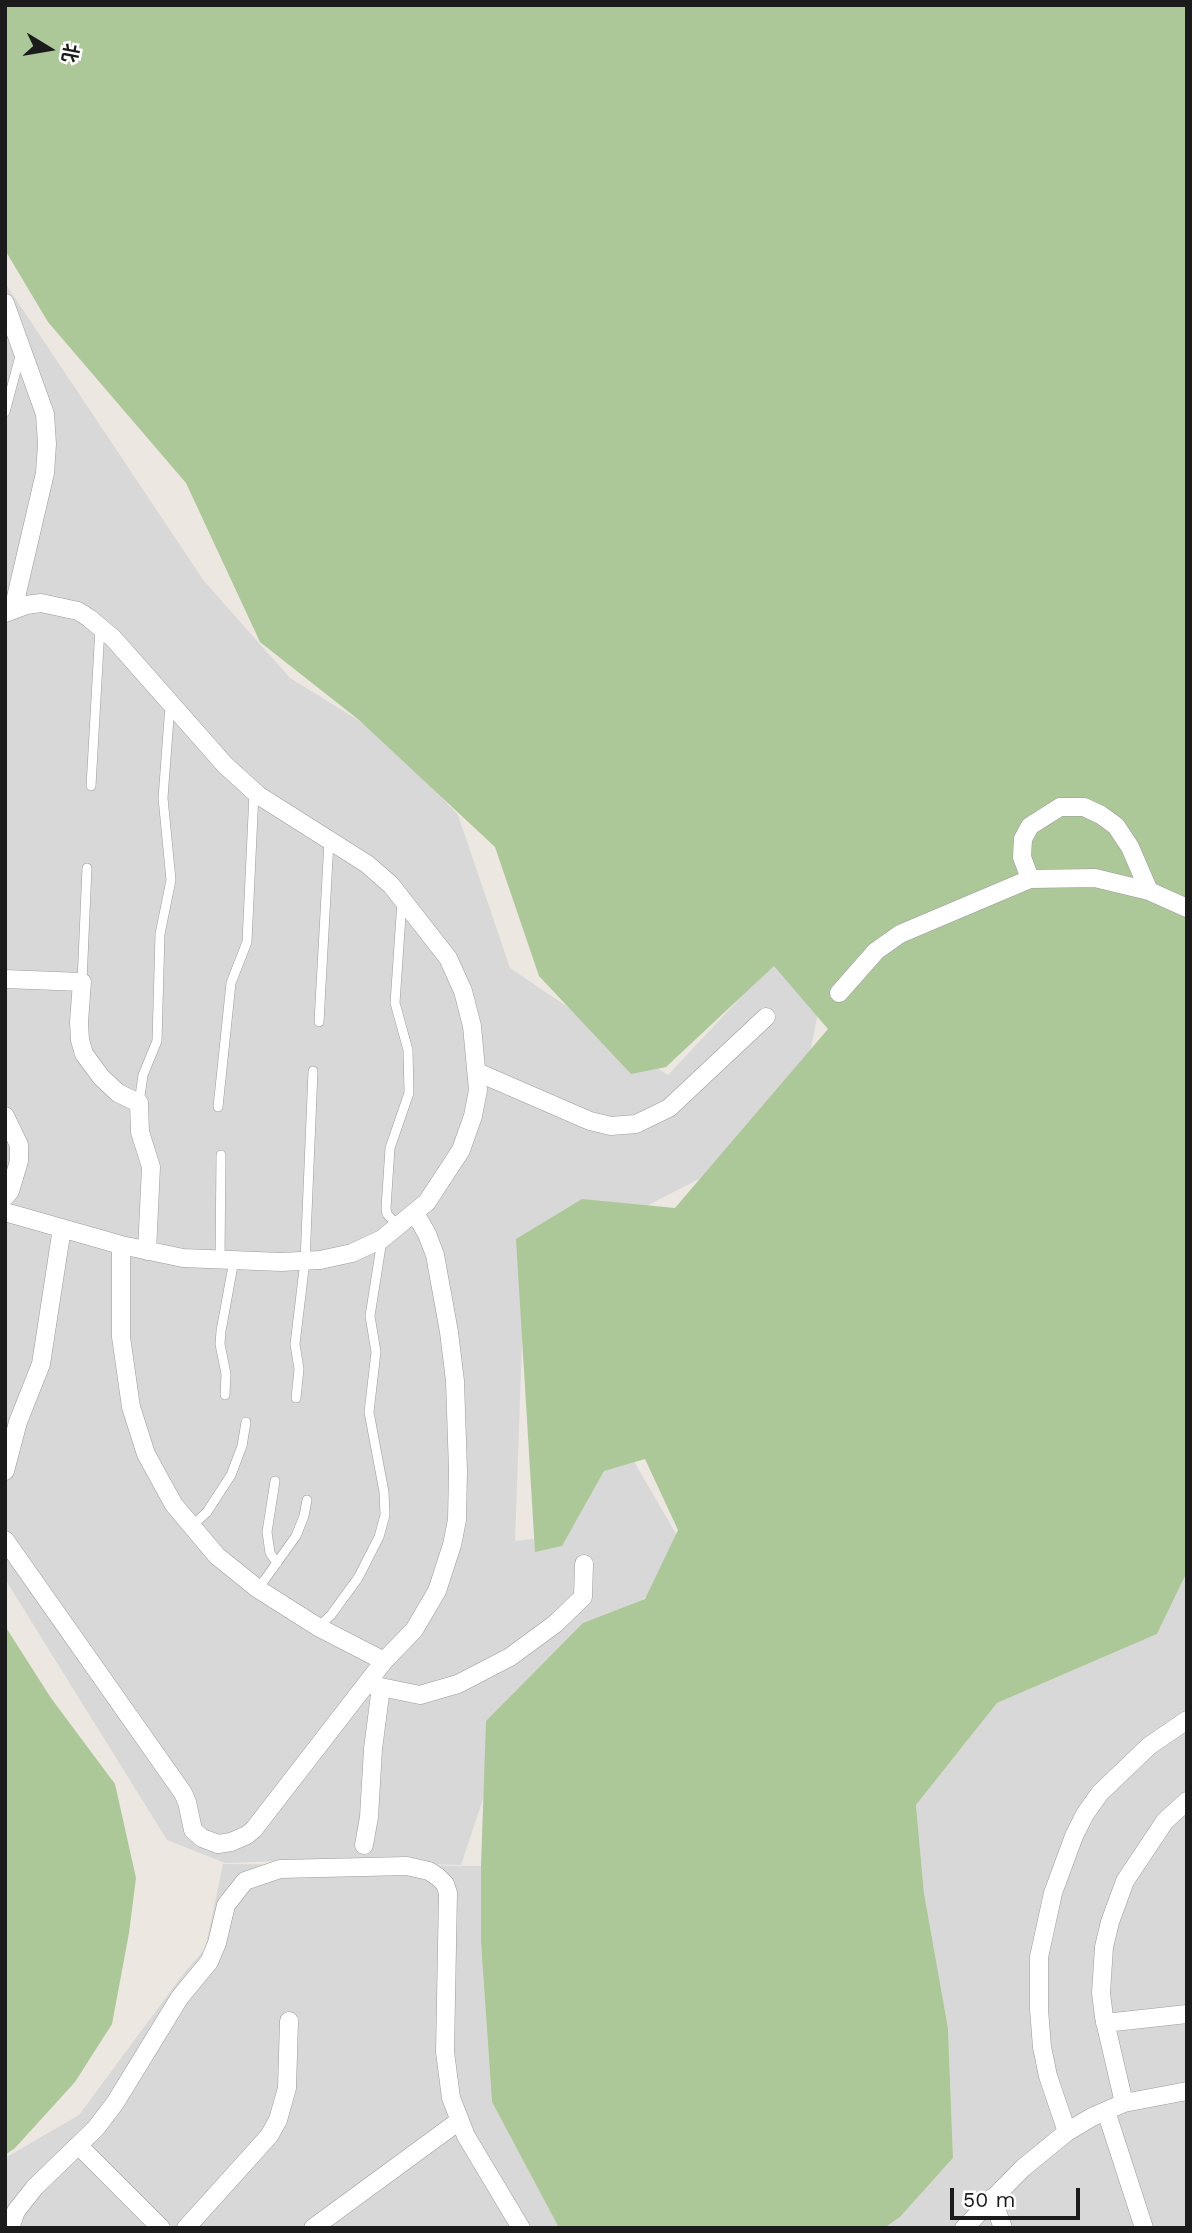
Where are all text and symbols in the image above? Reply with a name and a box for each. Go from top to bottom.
north arrow [14,14,84,84]
text: 北 [57,42,83,65]
scale bar [954,2174,1084,2218]
text: 50 m [963,2187,1015,2212]

